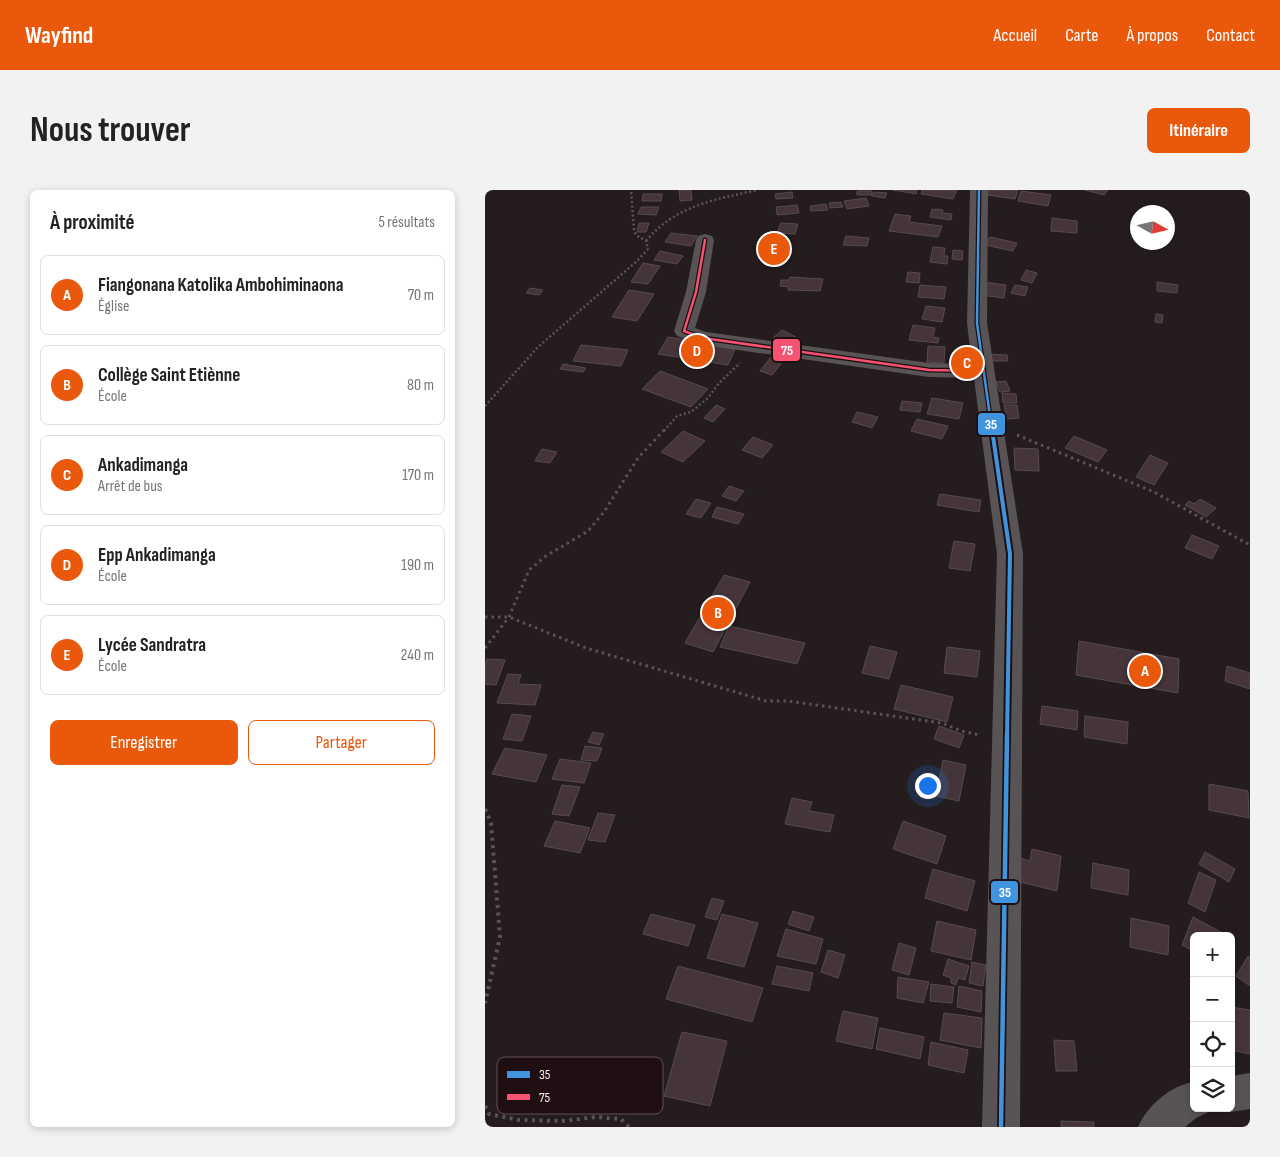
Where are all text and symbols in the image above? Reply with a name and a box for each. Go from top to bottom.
text: Wayfind [25,21,93,50]
text: Accueil [993,25,1037,46]
text: Carte [1065,25,1098,46]
text: À propos [1126,25,1178,46]
text: Contact [1206,25,1255,46]
button: Itinéraire [1147,108,1250,153]
text: Nous trouver [30,109,191,152]
north arrow [1130,205,1175,250]
text: À proximité [50,210,135,235]
text: 5 résultats [378,213,435,232]
pin: E [758,230,790,268]
text: Fiangonana Katolika Ambohiminaona [98,274,344,297]
text: A [63,286,71,305]
text: 70 m [408,286,434,305]
text: Église [98,297,129,316]
pin: D [681,332,713,370]
line badge: 75 [772,338,801,362]
text: 75 [781,342,793,359]
pin: C [951,344,983,382]
text: Collège Saint Etiènne [98,364,240,387]
text: B [63,376,71,395]
text: 80 m [407,376,434,395]
text: École [98,387,127,406]
line badge: 35 [977,412,1006,436]
text: 35 [985,416,997,433]
text: Ankadimanga [98,454,188,477]
text: C [63,466,71,485]
text: 170 m [402,466,434,485]
text: Arrêt de bus [98,477,163,496]
text: Epp Ankadimanga [98,544,216,567]
text: D [63,556,71,575]
text: 190 m [401,556,434,575]
text: École [98,567,127,586]
pin: B [702,594,734,632]
text: Lycée Sandratra [98,634,206,657]
text: E [64,646,70,665]
text: 240 m [401,646,434,665]
pin: A [1129,652,1161,690]
text: École [98,657,127,676]
button: Enregistrer [50,720,238,765]
button: Partager [248,720,435,765]
your location [915,773,941,799]
line badge: 35 [990,880,1019,904]
text: 35 [999,884,1011,901]
map controls [1190,932,1235,1112]
button: + [1190,932,1235,977]
button: − [1190,977,1235,1022]
button: locate [1190,1022,1235,1067]
legend [497,1057,663,1114]
text: 35 [539,1066,551,1083]
button: layers [1190,1067,1235,1112]
text: 75 [539,1089,551,1106]

